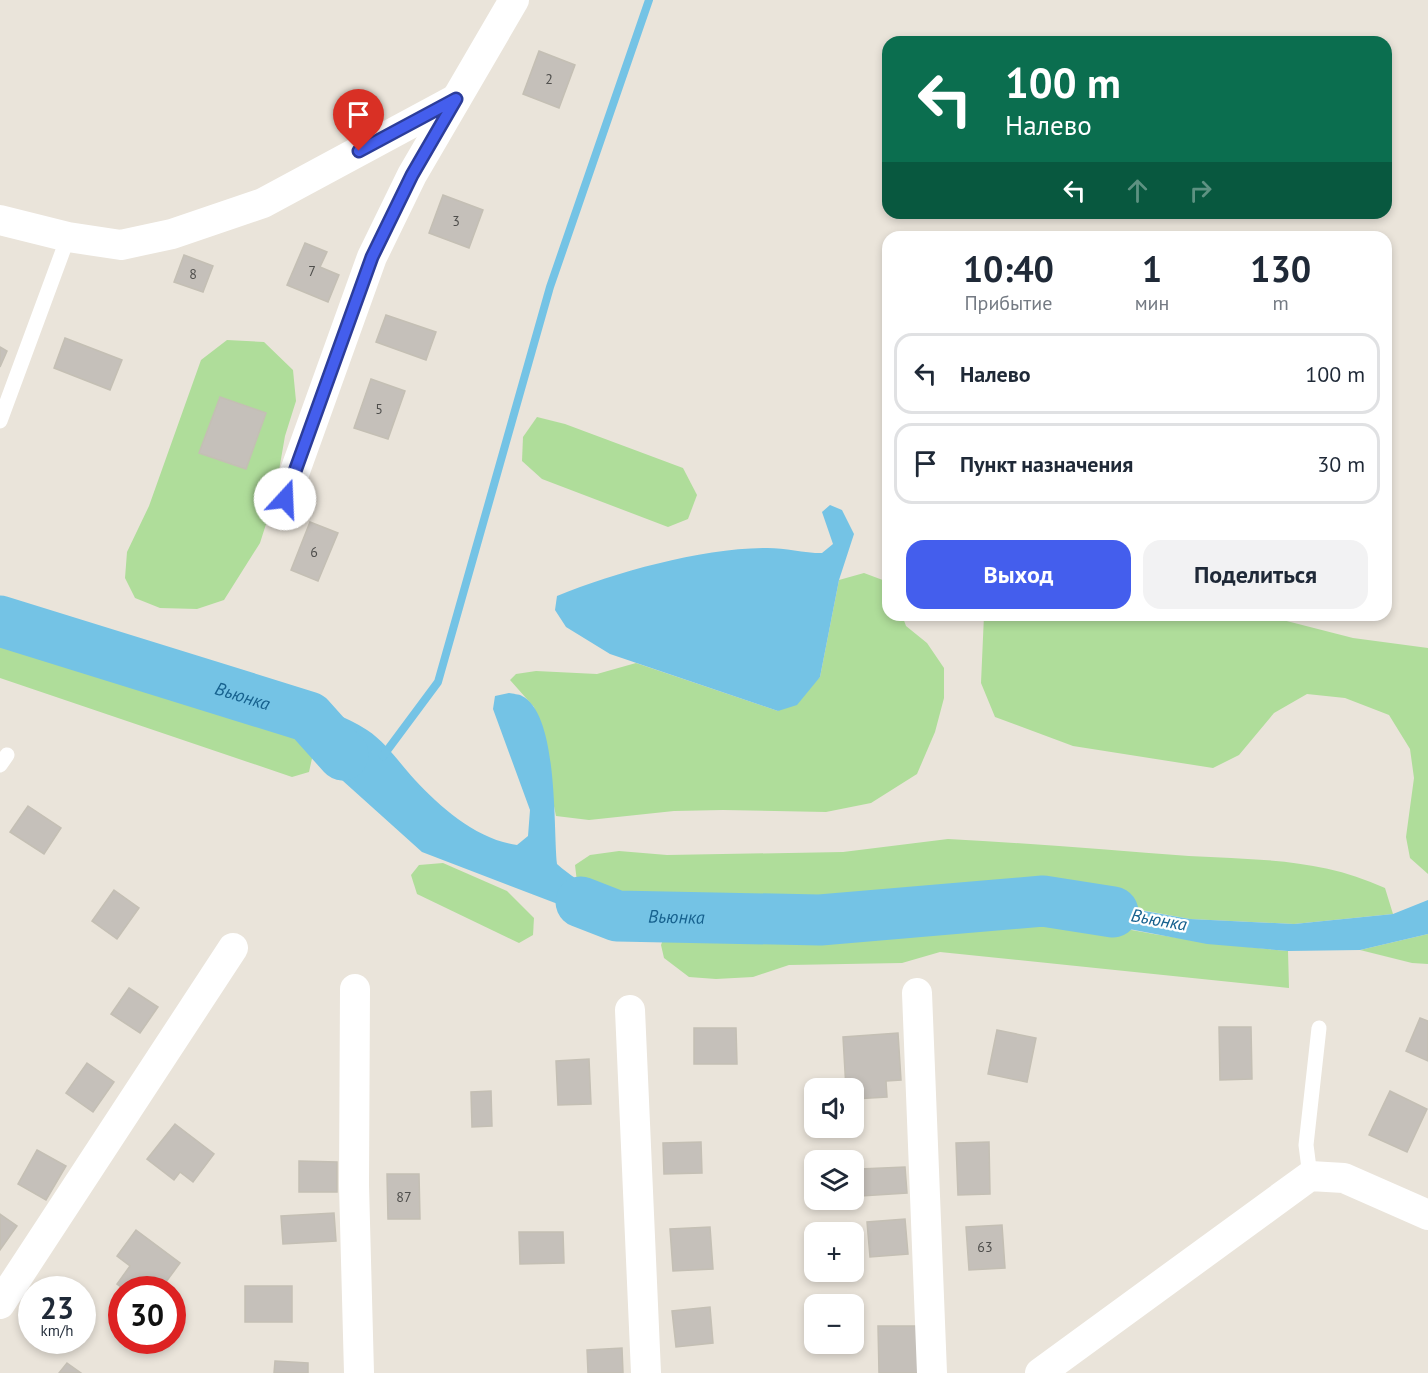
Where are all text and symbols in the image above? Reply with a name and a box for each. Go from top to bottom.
text: 100 m [1005,55,1121,110]
icon: left [906,60,984,138]
house number: 2 [545,70,553,88]
pin [333,89,384,151]
icon: arrive [342,98,375,131]
text: Налево [1005,108,1092,142]
icon: left [1058,174,1091,207]
icon: ahead [1121,174,1154,207]
icon: right [1184,174,1217,207]
house number: 3 [452,212,460,230]
text: 10:40 [963,245,1054,292]
text: 1 [1142,245,1162,292]
text: 130 [1250,245,1311,292]
house number: 7 [308,262,316,280]
house number: 8 [189,265,197,283]
text: Прибытие [964,290,1052,316]
text: мин [1135,290,1169,316]
text: m [1273,290,1289,316]
icon: left [909,357,942,390]
text: Налево [960,360,1031,388]
text: 100 m [1305,360,1365,388]
house number: 5 [375,400,383,418]
icon: arrive [909,447,942,480]
text: Пункт назначения [960,450,1133,478]
text: 30 m [1317,450,1365,478]
position arrow [253,467,317,531]
button: Выход [906,540,1131,609]
button: Поделиться [1143,540,1368,609]
house number: 6 [310,543,318,561]
water label: Вьюнка [212,677,273,715]
water label: Вьюнка [1129,903,1189,936]
water label: Вьюнка [648,905,705,929]
map controls [804,1078,864,1354]
button: sound [804,1078,864,1138]
button: layers [804,1150,864,1210]
house number: 87 [396,1188,412,1206]
button: + [804,1222,864,1282]
house number: 63 [977,1238,993,1256]
speed limit sign: 30 [108,1276,186,1354]
text: 23 [40,1288,74,1327]
button: − [804,1294,864,1354]
text: km/h [41,1321,73,1340]

